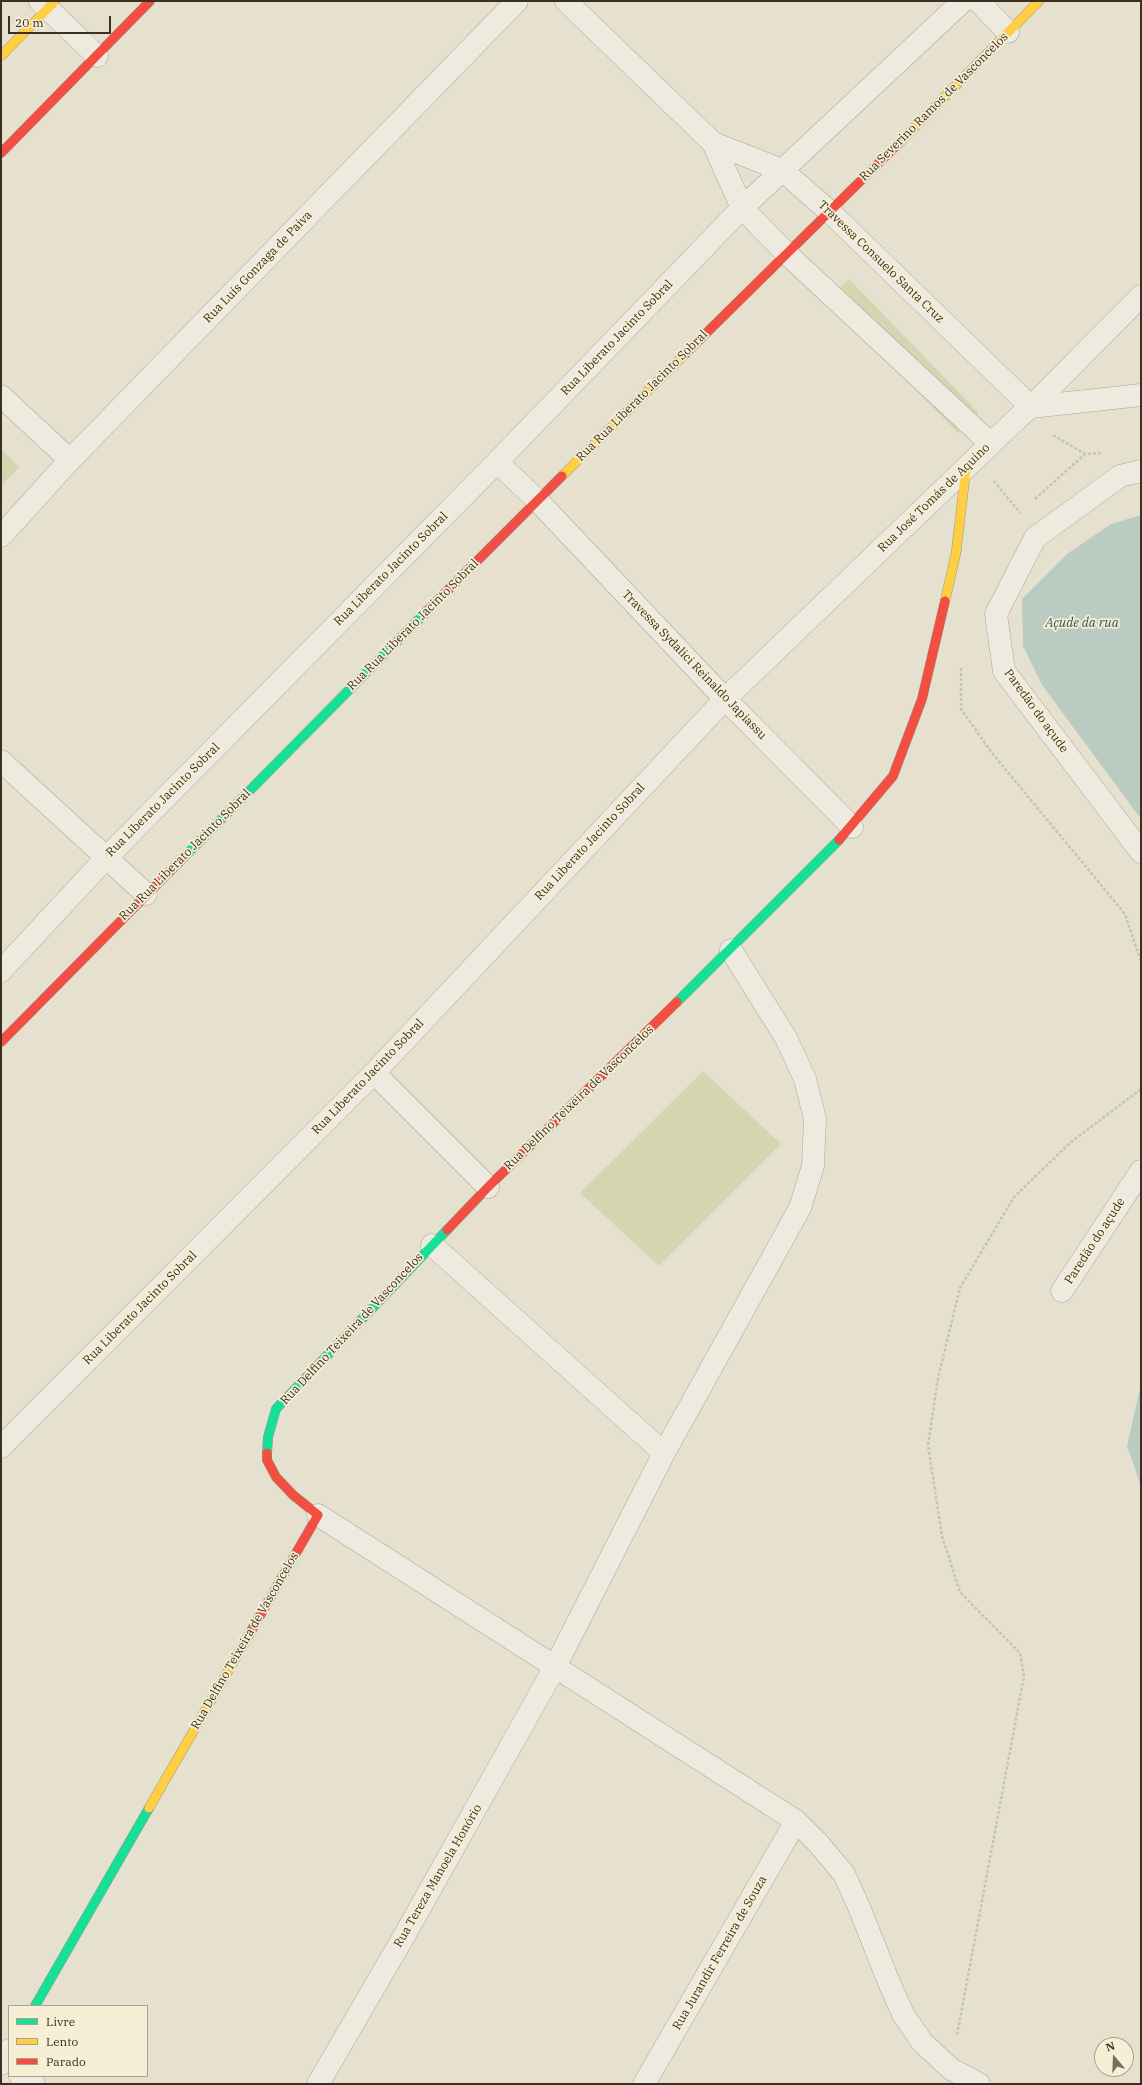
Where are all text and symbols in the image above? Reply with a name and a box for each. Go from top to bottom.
scale bar [10,8,113,34]
text: 20 m [15,15,44,30]
street label: Rua Severino Ramos de Vasconcelos [857,30,1011,184]
street label: Travessa Consuelo Santa Cruz [815,198,947,326]
street label: Rua Luís Gonzaga de Paiva [201,208,315,326]
street label: Rua Liberato Jacinto Sobral [558,277,676,399]
street label: Rua Rua Liberato Jacinto Sobral [573,327,711,465]
street label: Rua José Tomás de Aquino [875,441,993,555]
street label: Rua Liberato Jacinto Sobral [331,509,451,629]
street label: Rua Rua Liberato Jacinto Sobral [344,556,482,694]
street label: Travessa Sydalici Reinaldo Japiassu [619,587,769,743]
water label: Açude da rua [1045,615,1119,631]
street label: Paredão do açude [1001,666,1071,756]
street label: Rua Liberato Jacinto Sobral [103,740,223,860]
street label: Rua Liberato Jacinto Sobral [532,780,648,904]
street label: Rua Rua Liberato Jacinto Sobral [116,786,254,924]
street label: Rua Liberato Jacinto Sobral [309,1016,427,1138]
street label: Rua Delfino Teixeira de Vasconcelos [501,1023,657,1173]
street label: Paredão do açude [1062,1195,1128,1287]
street label: Rua Liberato Jacinto Sobral [80,1248,200,1368]
street label: Rua Delfino Teixeira de Vasconcelos [278,1250,426,1408]
street label: Rua Delfino Teixeira de Vasconcelos [188,1550,302,1732]
street label: Rua Tereza Manoela Honório [391,1802,485,1950]
street label: Rua Jurandir Ferreira de Souza [670,1873,770,2033]
legend [8,2005,148,2077]
text: Livre [46,2014,75,2029]
text: Lento [46,2034,78,2049]
north arrow [1094,2037,1134,2077]
text: N [1104,2039,1117,2055]
text: Parado [46,2054,86,2069]

